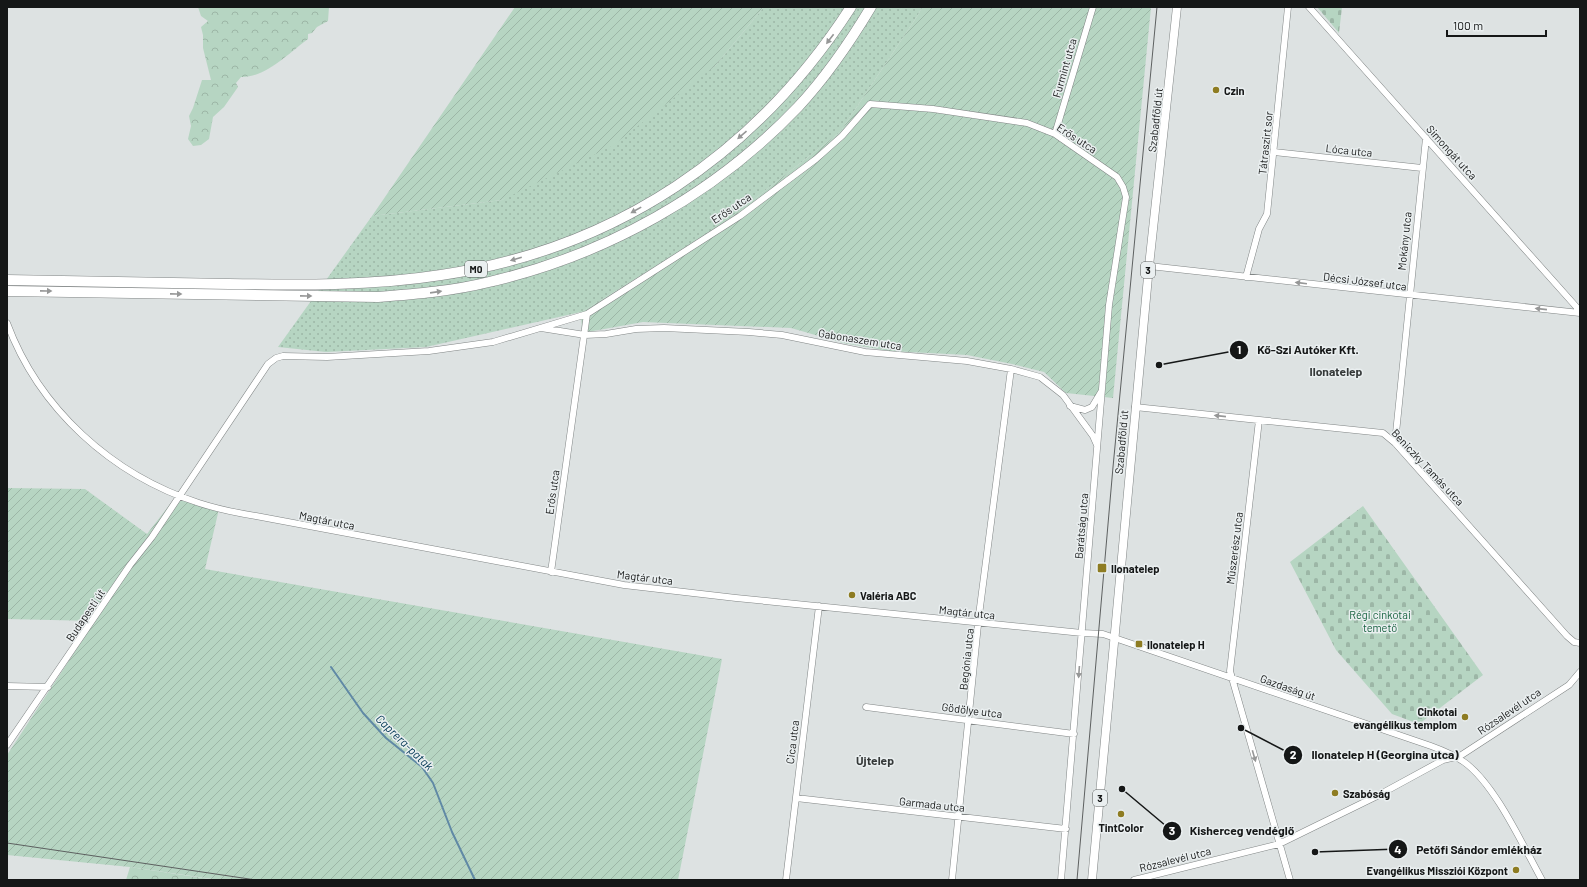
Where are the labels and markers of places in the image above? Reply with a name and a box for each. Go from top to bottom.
place label: Czin [1224,84,1245,97]
marker: Czin [1211,85,1221,95]
callout: Kő-Szi Autóker Kft. [1229,338,1366,362]
marker: Ilonatelep [1096,562,1108,574]
place label: Ilonatelep [1111,562,1159,575]
place label: Valéria ABC [860,589,917,602]
marker: Valéria ABC [847,590,857,600]
place label: Ilonatelep H [1147,638,1205,651]
marker: Ilonatelep H [1134,639,1144,649]
place label: Cinkotai evangélikus templom [1353,705,1457,731]
marker: Cinkotai evangélikus templom [1460,712,1470,722]
callout: Ilonatelep H (Georgina utca) [1283,743,1467,767]
place label: Szabóság [1343,787,1390,800]
marker: Szabóság [1330,788,1340,798]
marker: TintColor [1116,809,1126,819]
callout: Kisherceg vendéglő [1162,819,1302,843]
place label: TintColor [1098,821,1144,834]
callout: Petőfi Sándor emlékház [1388,837,1550,861]
place label: Evangélikus Missziói Központ [1366,864,1508,877]
marker: Evangélikus Missziói Központ [1511,865,1521,875]

